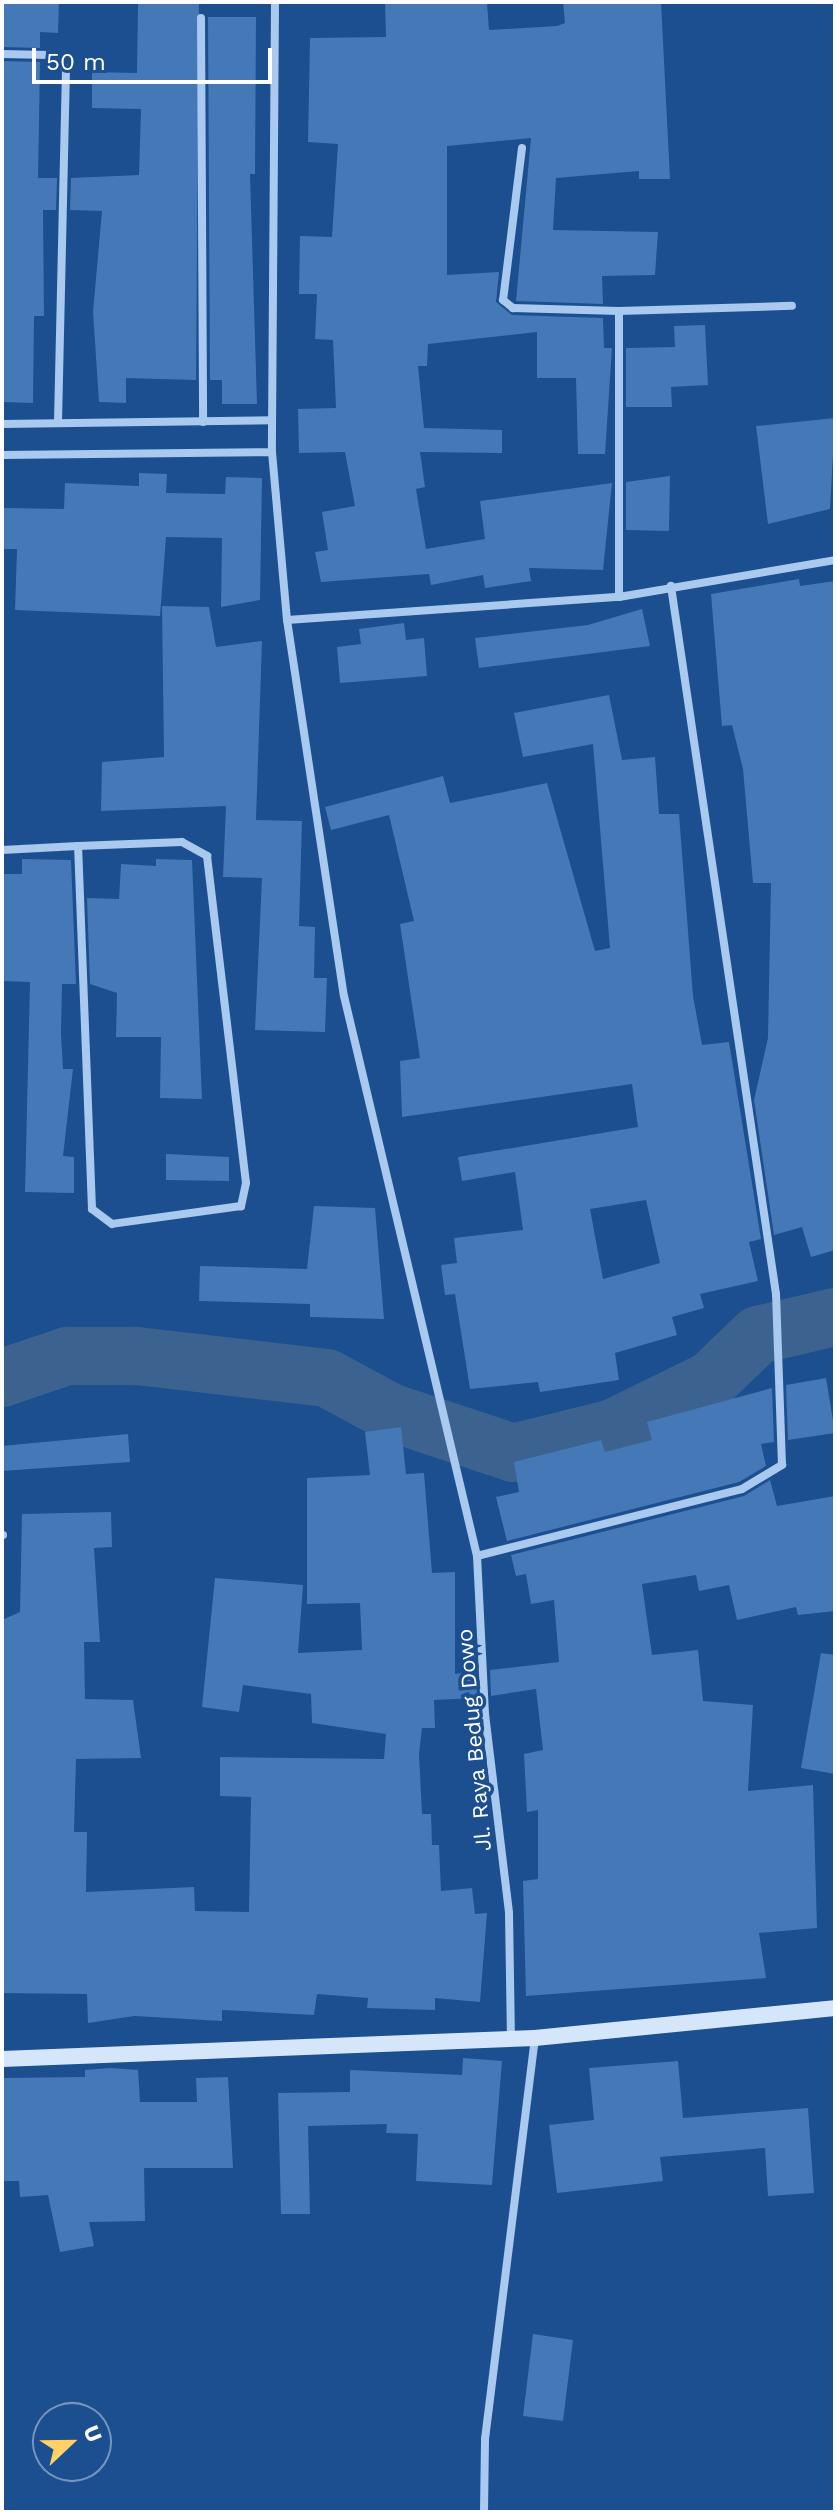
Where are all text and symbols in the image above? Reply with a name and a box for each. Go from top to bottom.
scale bar [36,32,276,82]
text: 50 m [46,48,106,76]
street label: Jl. Raya Bedug Dowo [451,1628,497,1852]
north arrow [32,2402,112,2482]
text: U [78,2422,107,2445]

